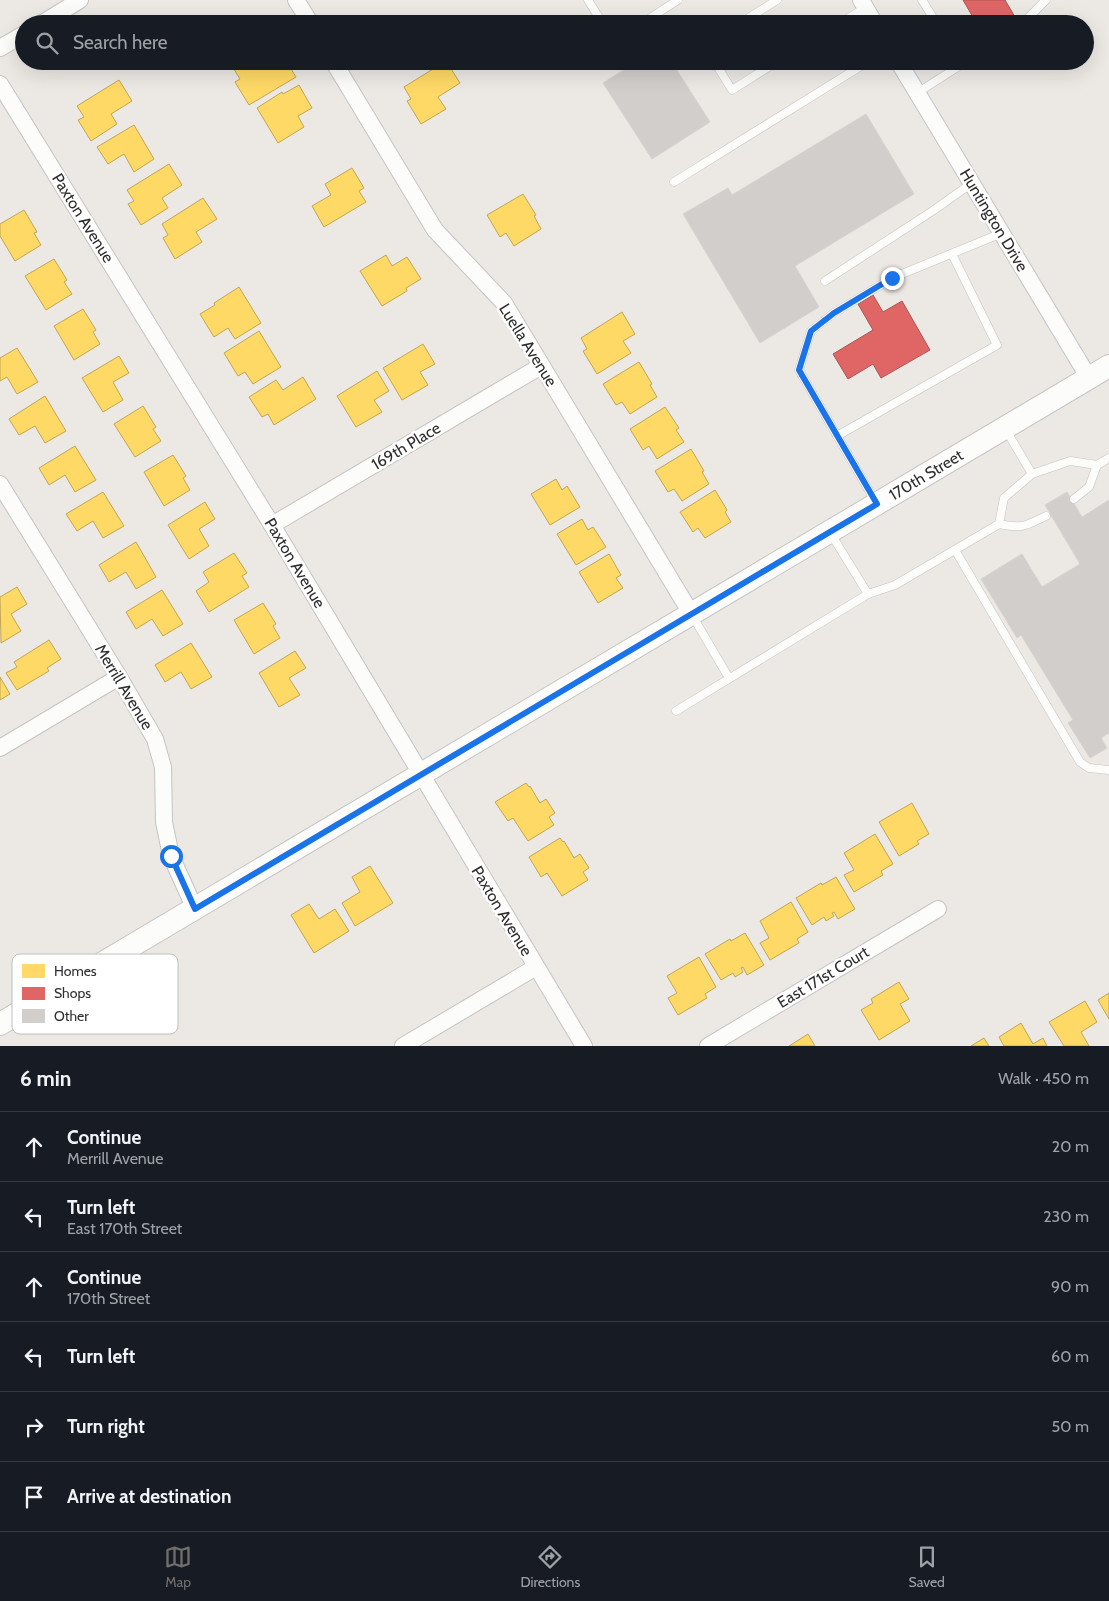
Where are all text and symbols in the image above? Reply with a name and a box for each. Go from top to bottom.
search box [15,15,1094,70]
icon: search [33,29,61,57]
text: Search here [73,31,167,54]
street label: Huntington Drive [956,165,1032,275]
street label: Paxton Avenue [48,170,118,266]
route end [881,267,904,290]
street label: Luella Avenue [495,300,561,390]
street label: 169th Place [368,418,444,474]
street label: 170th Street [886,445,967,505]
street label: Paxton Avenue [261,515,329,611]
street label: Merrill Avenue [91,641,157,733]
route start [160,845,183,868]
street label: Paxton Avenue [468,863,536,959]
street label: East 171st Court [774,942,873,1012]
legend [12,954,178,1034]
text: Homes [54,962,97,980]
text: Shops [54,984,91,1002]
text: Other [54,1007,89,1025]
text: 6 min [20,1066,71,1091]
text: Walk · 450 m [998,1069,1089,1088]
text: Continue [67,1126,141,1149]
icon: ahead [20,1133,48,1161]
text: 20 m [1052,1137,1089,1156]
text: Merrill Avenue [67,1149,163,1168]
text: Turn left [67,1196,135,1219]
icon: left [20,1203,48,1231]
text: 230 m [1043,1207,1089,1226]
text: East 170th Street [67,1219,182,1238]
text: Continue [67,1266,141,1289]
icon: ahead [20,1273,48,1301]
text: 90 m [1051,1277,1089,1296]
text: 170th Street [67,1289,150,1308]
icon: left [20,1343,48,1371]
text: Turn left [67,1345,135,1368]
text: 60 m [1051,1347,1089,1366]
icon: right [20,1413,48,1441]
text: Turn right [67,1415,145,1438]
text: 50 m [1052,1417,1089,1436]
icon: arrive [20,1483,48,1511]
text: Arrive at destination [67,1485,231,1508]
tab: Map [164,1543,192,1591]
tab: Directions [520,1543,580,1591]
tab: Saved [908,1543,945,1591]

